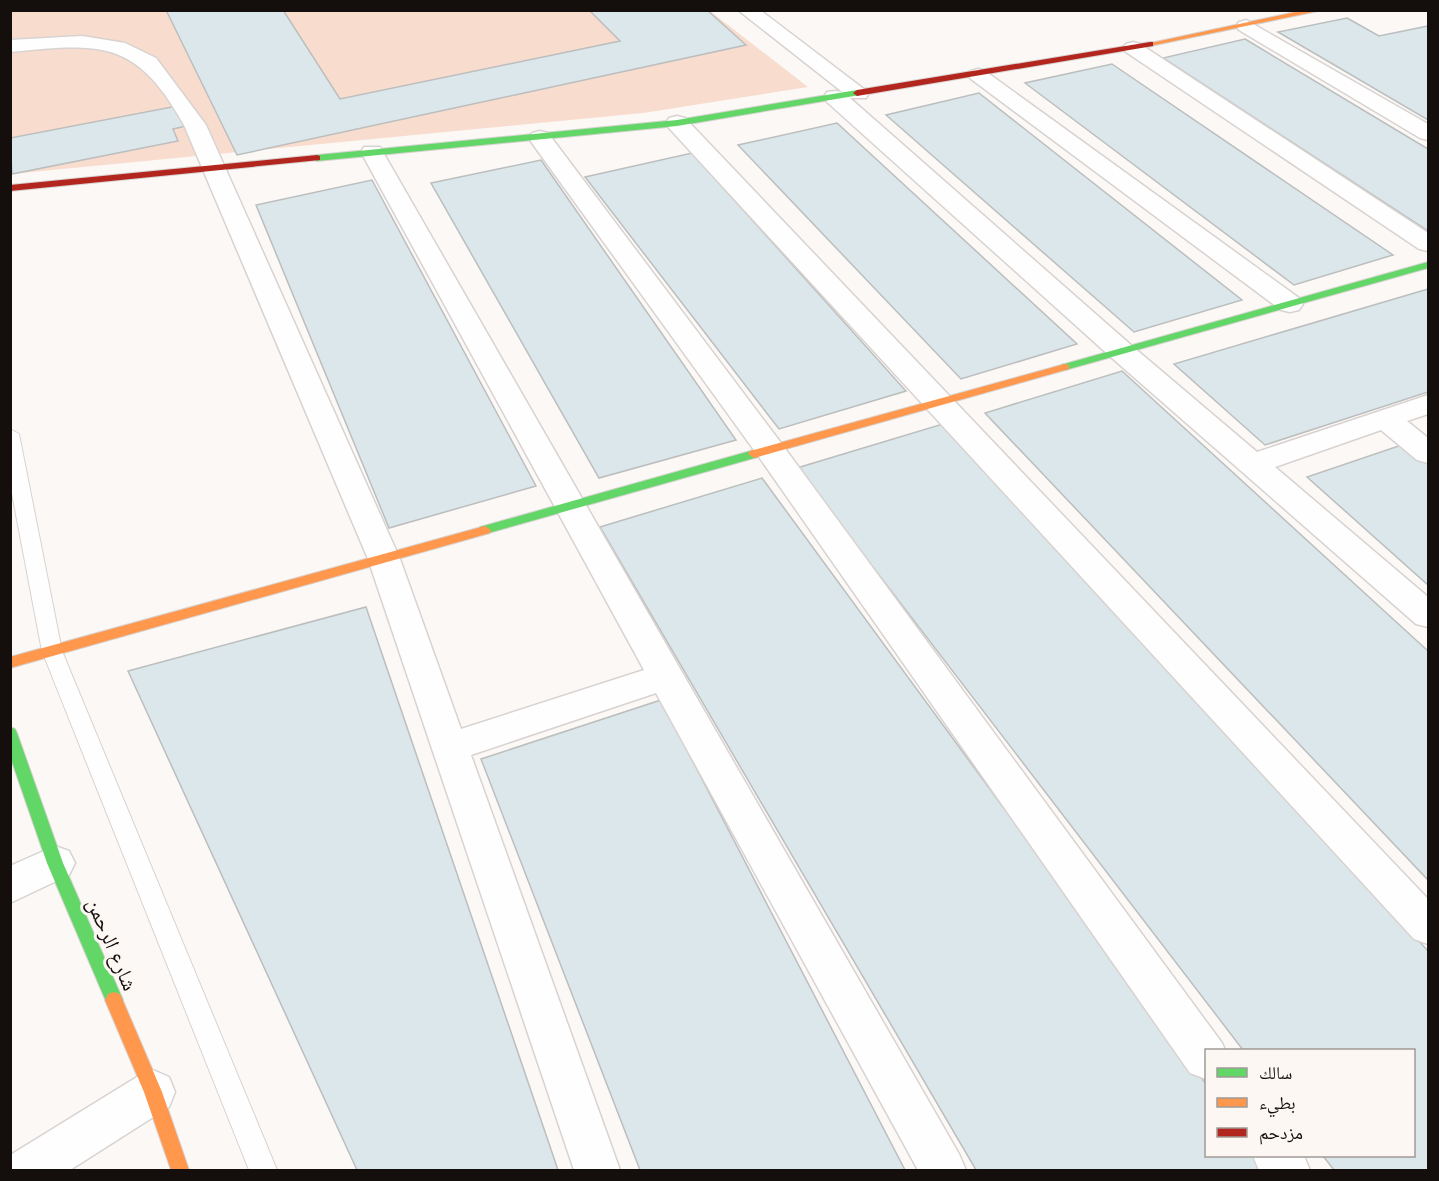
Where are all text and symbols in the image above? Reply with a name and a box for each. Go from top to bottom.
street label: شارع الرحمن [81,894,144,995]
legend [1205,1049,1415,1157]
text: سالك [1259,1061,1292,1084]
text: بطيء [1259,1091,1296,1118]
text: مزدحم [1259,1121,1303,1145]

